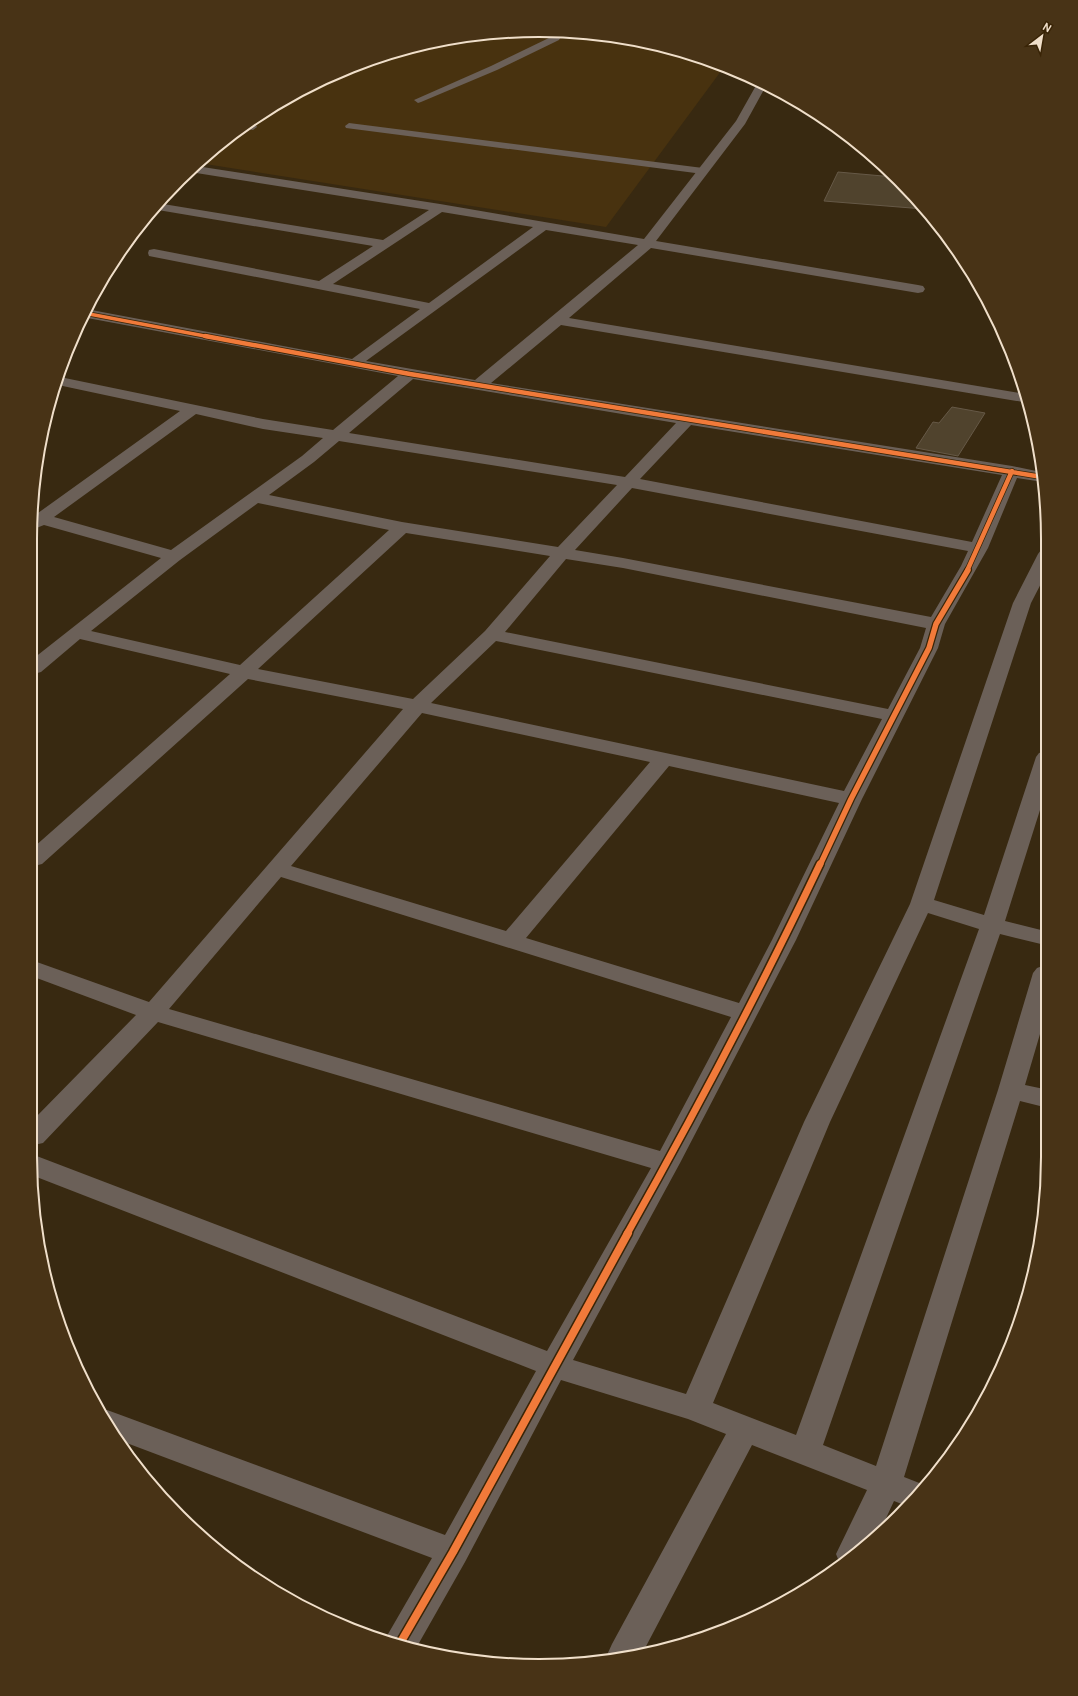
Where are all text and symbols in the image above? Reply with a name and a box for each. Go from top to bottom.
north arrow [1022,16,1062,56]
text: N [1040,20,1054,36]

